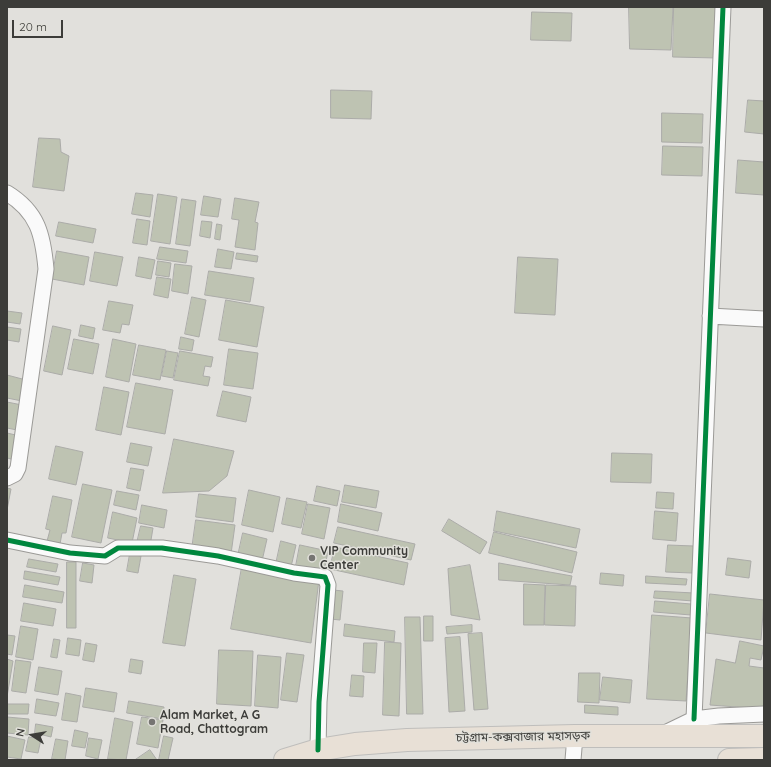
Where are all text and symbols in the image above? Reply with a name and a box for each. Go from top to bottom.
scale bar [14,12,65,38]
text: 20 m [19,19,47,34]
place label: VIP Community Center [320,544,408,572]
marker: VIP Community Center [307,553,317,563]
place label: Alam Market, A G Road, Chattogram [160,708,268,736]
north arrow [12,715,52,755]
marker: Alam Market, A G Road, Chattogram [147,717,157,727]
text: N [13,727,28,738]
street label: চট্টগ্রাম-কক্সবাজার মহাসড়ক [456,729,590,745]

